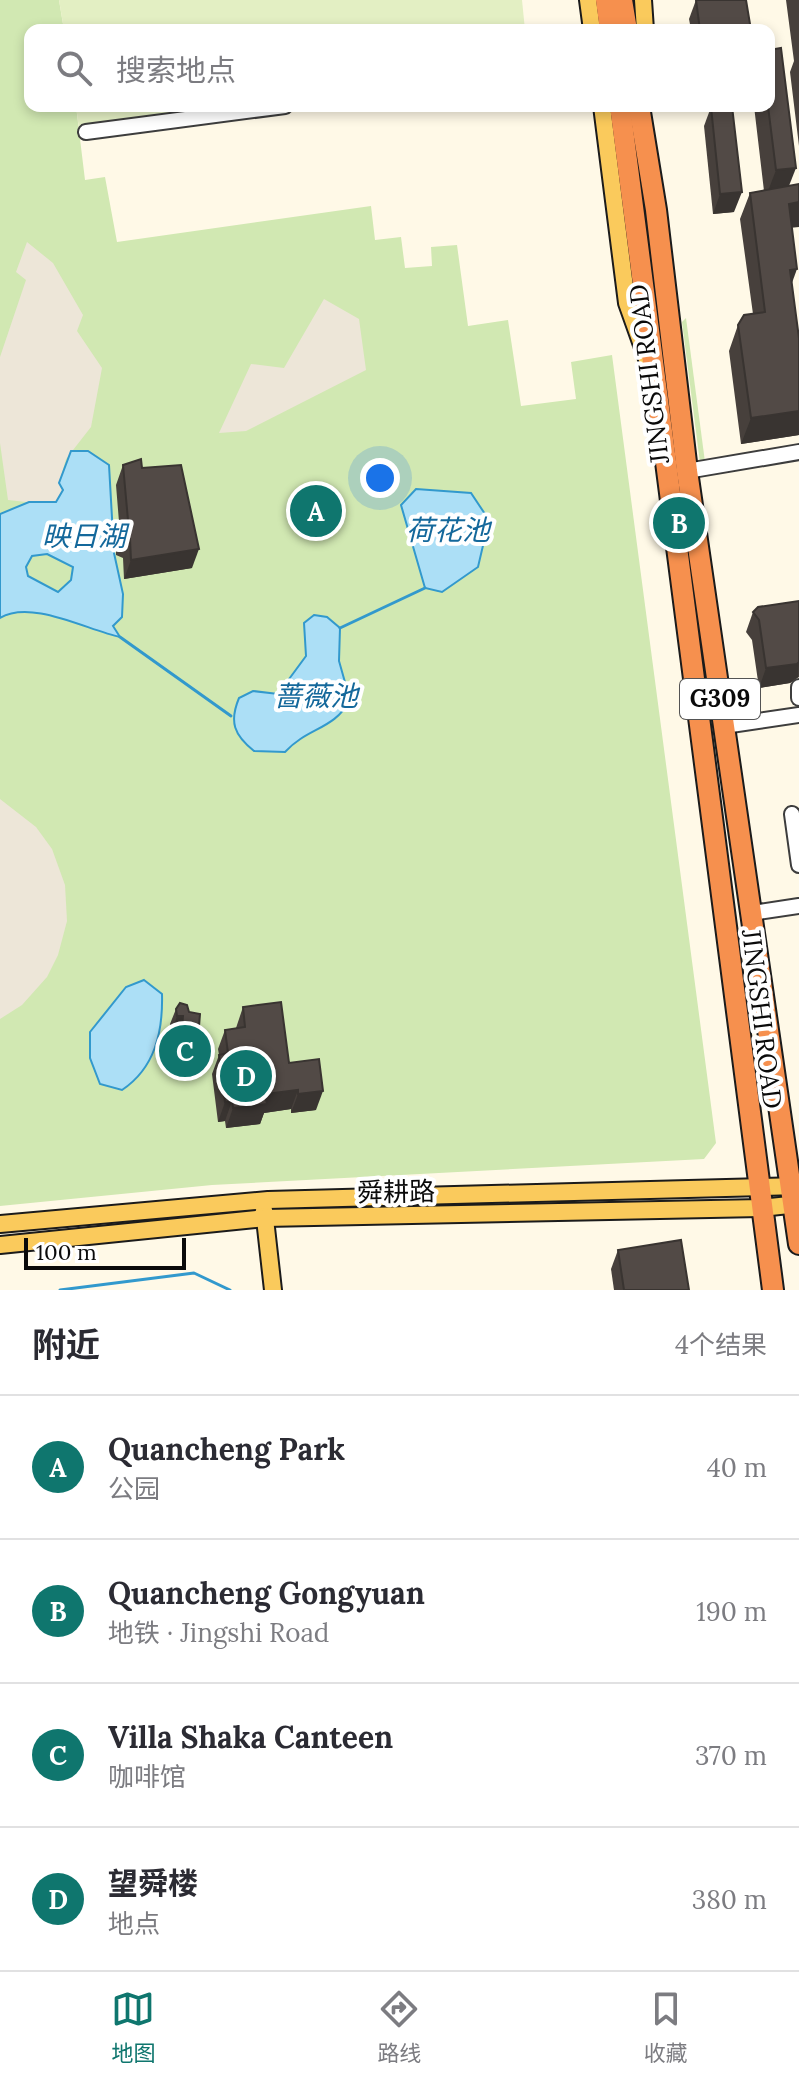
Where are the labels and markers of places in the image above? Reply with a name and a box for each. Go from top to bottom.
pin: A [290,481,342,541]
pin: B [653,493,705,553]
pin: C [159,1021,211,1081]
pin: D [220,1046,272,1106]

